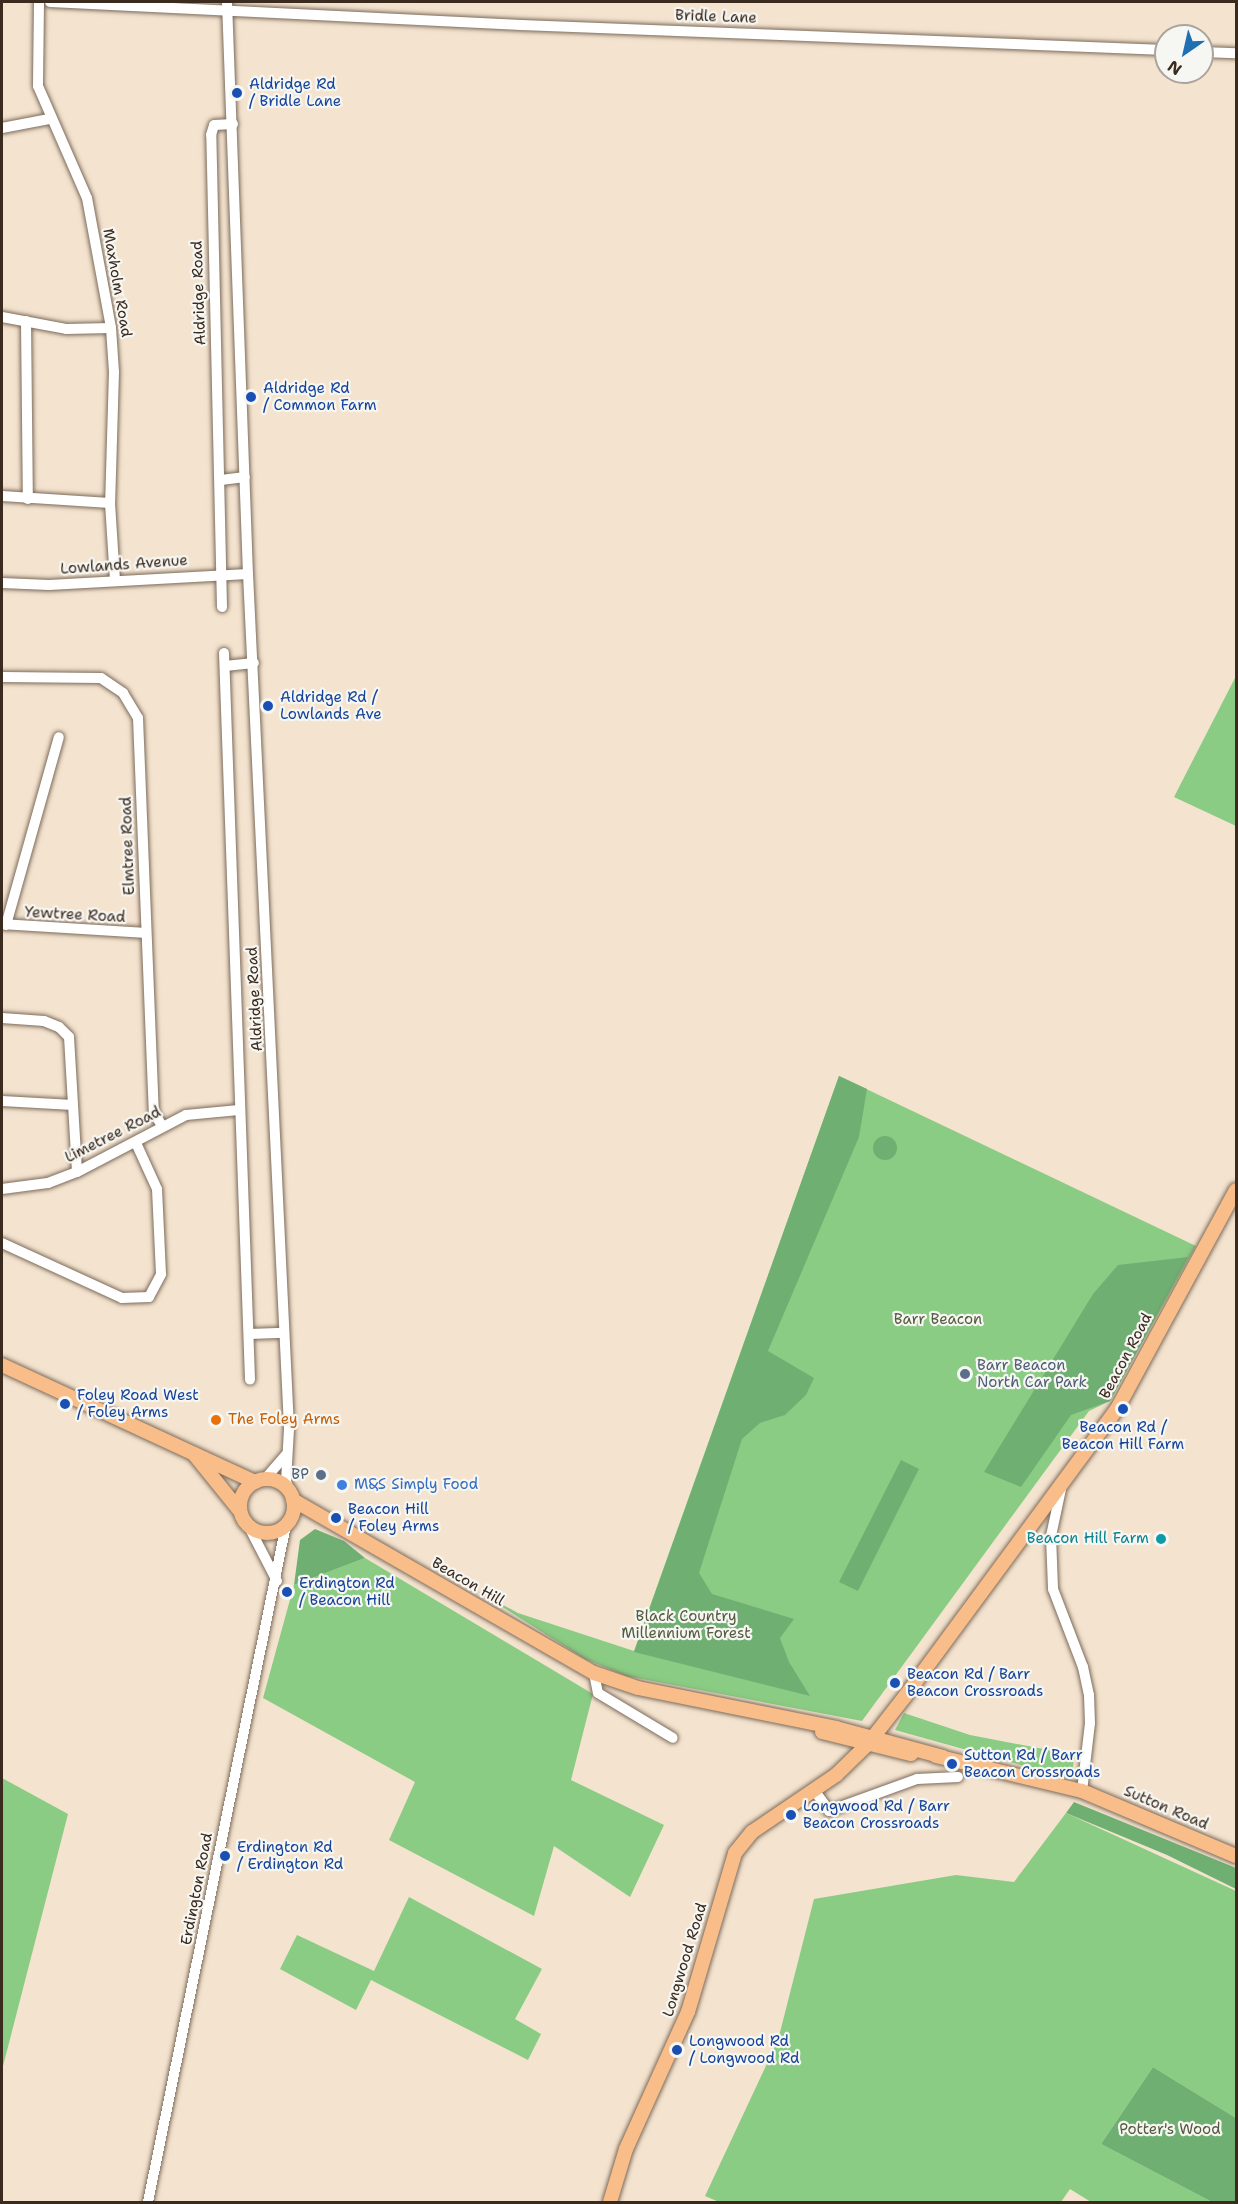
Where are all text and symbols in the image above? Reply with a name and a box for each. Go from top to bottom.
street label: Bridle Lane [675,7,757,27]
north arrow [1154,24,1214,84]
text: N [1164,55,1186,80]
place label: Aldridge Rd / Bridle Lane [249,75,341,110]
marker: Aldridge Rd / Bridle Lane [230,86,244,100]
street label: Maxholm Road [99,227,135,339]
street label: Aldridge Road [188,240,210,346]
place label: Aldridge Rd / Common Farm [263,379,377,414]
marker: Aldridge Rd / Common Farm [244,390,258,404]
street label: Lowlands Avenue [60,552,188,578]
place label: Aldridge Rd / Lowlands Ave [280,688,382,723]
marker: Aldridge Rd / Lowlands Ave [261,699,275,713]
street label: Elmtree Road [117,796,139,896]
street label: Yewtree Road [24,903,126,927]
street label: Aldridge Road [243,946,267,1052]
street label: Limetree Road [62,1103,164,1167]
street label: Beacon Road [1096,1310,1156,1402]
park label: Barr Beacon [894,1311,982,1329]
place label: Barr Beacon North Car Park [977,1356,1087,1391]
marker: Barr Beacon North Car Park [958,1367,972,1381]
place label: Foley Road West / Foley Arms [77,1386,199,1421]
marker: Foley Road West / Foley Arms [58,1397,72,1411]
marker: Beacon Rd / Beacon Hill Farm [1116,1402,1130,1416]
place label: The Foley Arms [228,1411,340,1429]
marker: The Foley Arms [209,1413,223,1427]
place label: Beacon Rd / Beacon Hill Farm [1062,1418,1184,1453]
place label: BP [291,1466,309,1484]
marker: BP [314,1468,328,1482]
place label: M&S Simply Food [354,1476,478,1494]
marker: M&S Simply Food [335,1478,349,1492]
place label: Beacon Hill / Foley Arms [348,1500,439,1535]
marker: Beacon Hill / Foley Arms [329,1511,343,1525]
place label: Beacon Hill Farm [1027,1530,1149,1548]
marker: Beacon Hill Farm [1154,1532,1168,1546]
street label: Beacon Hill [428,1554,508,1610]
place label: Erdington Rd / Beacon Hill [299,1574,395,1609]
marker: Erdington Rd / Beacon Hill [280,1585,294,1599]
park label: Black Country Millennium Forest [621,1607,751,1642]
place label: Beacon Rd / Barr Beacon Crossroads [907,1665,1043,1700]
marker: Beacon Rd / Barr Beacon Crossroads [888,1676,902,1690]
place label: Sutton Rd / Barr Beacon Crossroads [964,1746,1100,1781]
marker: Sutton Rd / Barr Beacon Crossroads [945,1757,959,1771]
street label: Sutton Road [1121,1782,1211,1834]
place label: Longwood Rd / Barr Beacon Crossroads [803,1797,950,1832]
marker: Longwood Rd / Barr Beacon Crossroads [784,1808,798,1822]
street label: Erdington Road [177,1831,217,1947]
place label: Erdington Rd / Erdington Rd [237,1838,343,1873]
marker: Erdington Rd / Erdington Rd [218,1849,232,1863]
street label: Longwood Road [659,1901,711,2019]
place label: Longwood Rd / Longwood Rd [689,2032,800,2067]
marker: Longwood Rd / Longwood Rd [670,2043,684,2057]
park label: Potter's Wood [1119,2121,1221,2139]

